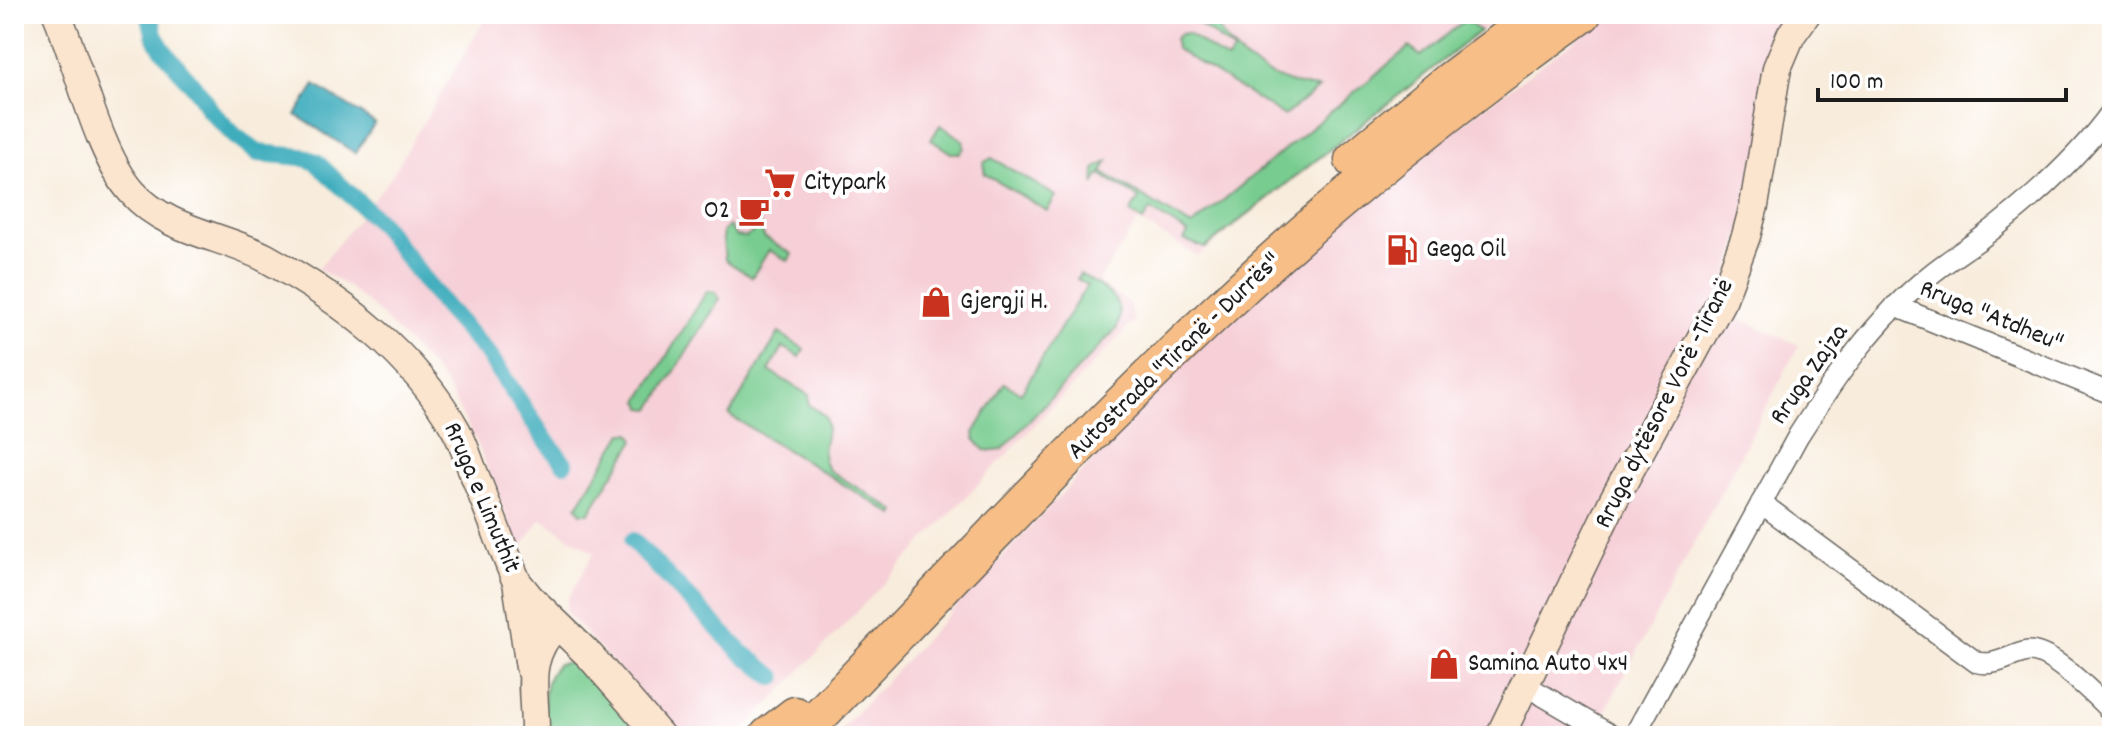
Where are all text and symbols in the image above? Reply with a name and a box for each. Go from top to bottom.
scale bar [1818,52,2066,102]
text: 100 m [1830,66,1883,100]
place label: Citypark [804,165,886,202]
supermarket icon: Citypark [763,166,797,200]
place label: O2 [704,193,730,230]
cafe icon: O2 [737,194,771,228]
place label: Gega Oil [1426,232,1506,269]
fuel station icon: Gega Oil [1385,233,1419,267]
street label: Autostrada "Tiranë - Durrës" [1060,245,1290,469]
street label: Rruga "Atdheu" [1914,271,2068,363]
street label: Rruga dytësore Vorë -Tiranë [1586,273,1744,535]
place label: Gjergji H. [960,284,1048,321]
shop icon: Gjergji H. [919,285,953,319]
street label: Rruga Zajza [1762,316,1859,433]
street label: Rruga e Limuthit [433,417,530,580]
place label: Samina Auto 4x4 [1468,646,1628,683]
shop icon: Samina Auto 4x4 [1427,647,1461,681]

